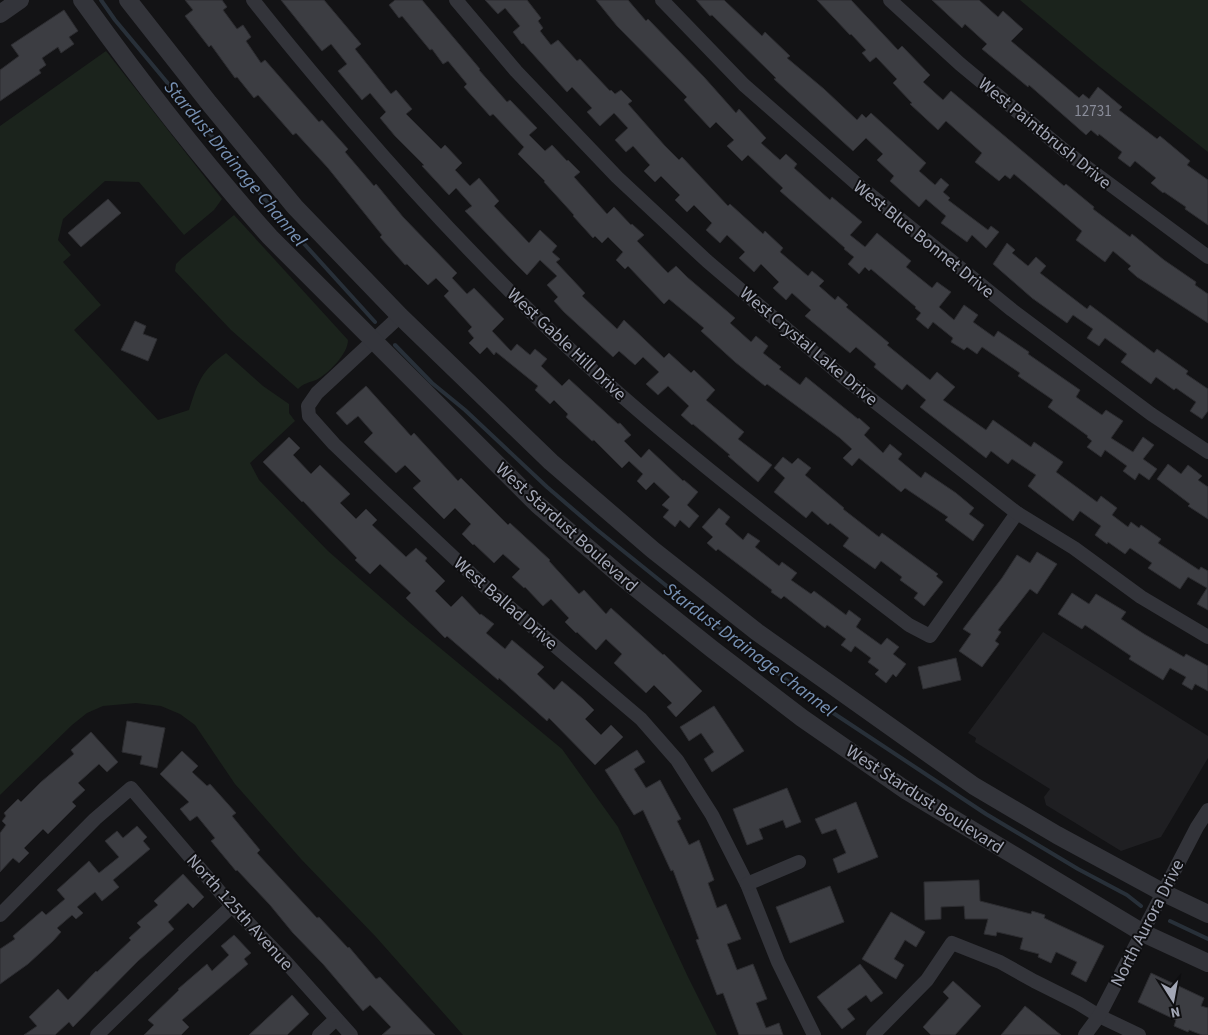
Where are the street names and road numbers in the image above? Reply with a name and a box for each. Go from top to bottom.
street label: West Paintbrush Drive [973,72,1117,195]
street label: West Blue Bonnet Drive [848,175,1000,304]
street label: West Crystal Lake Drive [734,281,883,412]
street label: West Gable Hill Drive [501,282,632,406]
street label: West Stardust Boulevard [490,457,643,598]
street label: West Ballad Drive [448,551,563,656]
street label: West Stardust Boulevard [841,739,1008,860]
street label: North 125th Avenue [181,849,299,976]
street label: North Aurora Drive [1105,855,1190,991]

